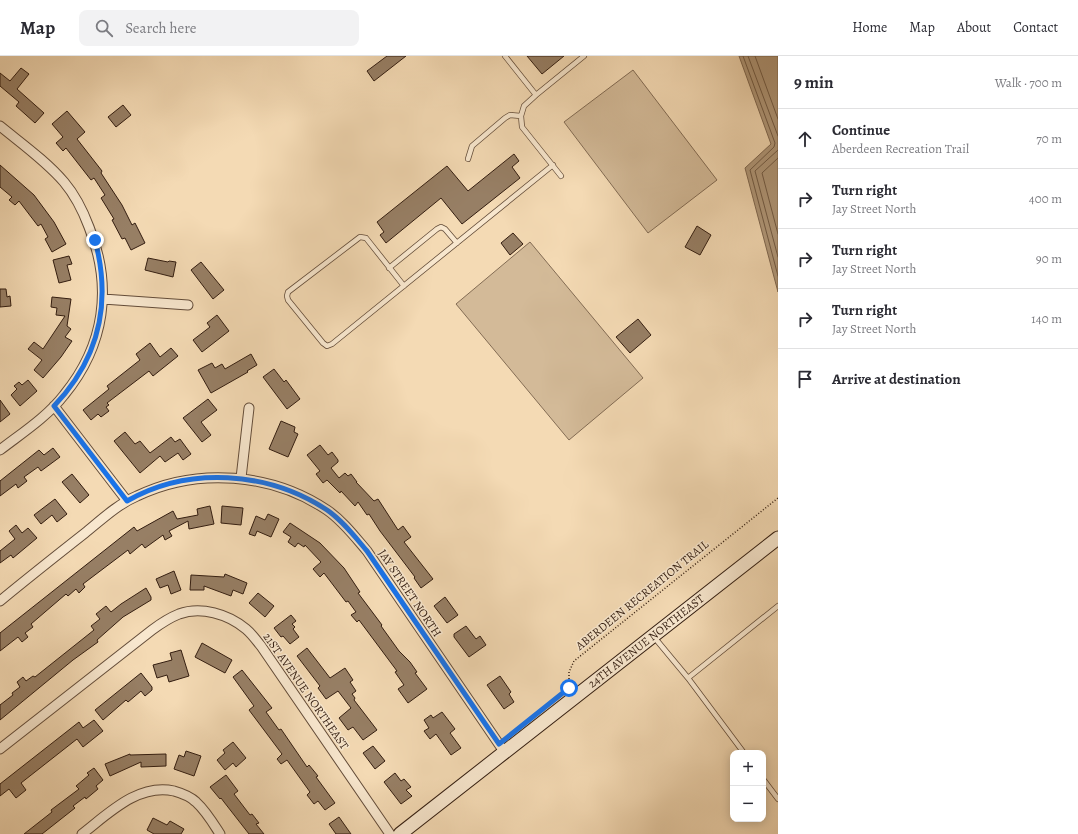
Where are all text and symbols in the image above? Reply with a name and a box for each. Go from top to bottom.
search box [79,10,359,46]
text: Map [20,15,55,41]
icon: search [93,17,115,39]
text: Search here [125,18,197,38]
text: Home [852,18,887,37]
text: Map [909,18,935,37]
text: About [957,18,991,37]
text: Contact [1013,18,1058,37]
text: 9 min [794,71,834,94]
text: Walk · 700 m [995,74,1062,91]
text: Continue [832,120,890,140]
icon: ahead [794,128,816,150]
text: 70 m [1036,130,1062,147]
text: Aberdeen Recreation Trail [832,140,969,157]
text: Turn right [832,180,897,200]
icon: right [794,188,816,210]
text: 400 m [1029,190,1062,207]
text: Jay Street North [832,200,916,217]
route end [86,231,104,249]
text: Turn right [832,240,897,260]
icon: right [794,248,816,270]
text: 90 m [1036,250,1062,267]
text: Jay Street North [832,260,916,277]
text: Turn right [832,300,897,320]
icon: right [794,308,816,330]
text: 140 m [1031,310,1062,327]
text: Jay Street North [832,320,916,337]
icon: arrive [794,368,816,390]
text: Arrive at destination [832,369,961,389]
street label: ABERDEEN RECREATION TRAIL [571,536,712,654]
street label: JAY STREET NORTH [375,546,445,640]
street label: 24TH AVENUE NORTHEAST [585,590,708,691]
street label: 21ST AVENUE NORTHEAST [260,629,353,753]
route start [560,679,578,697]
map controls [730,750,766,822]
button: + [730,750,766,786]
button: − [730,786,766,822]

